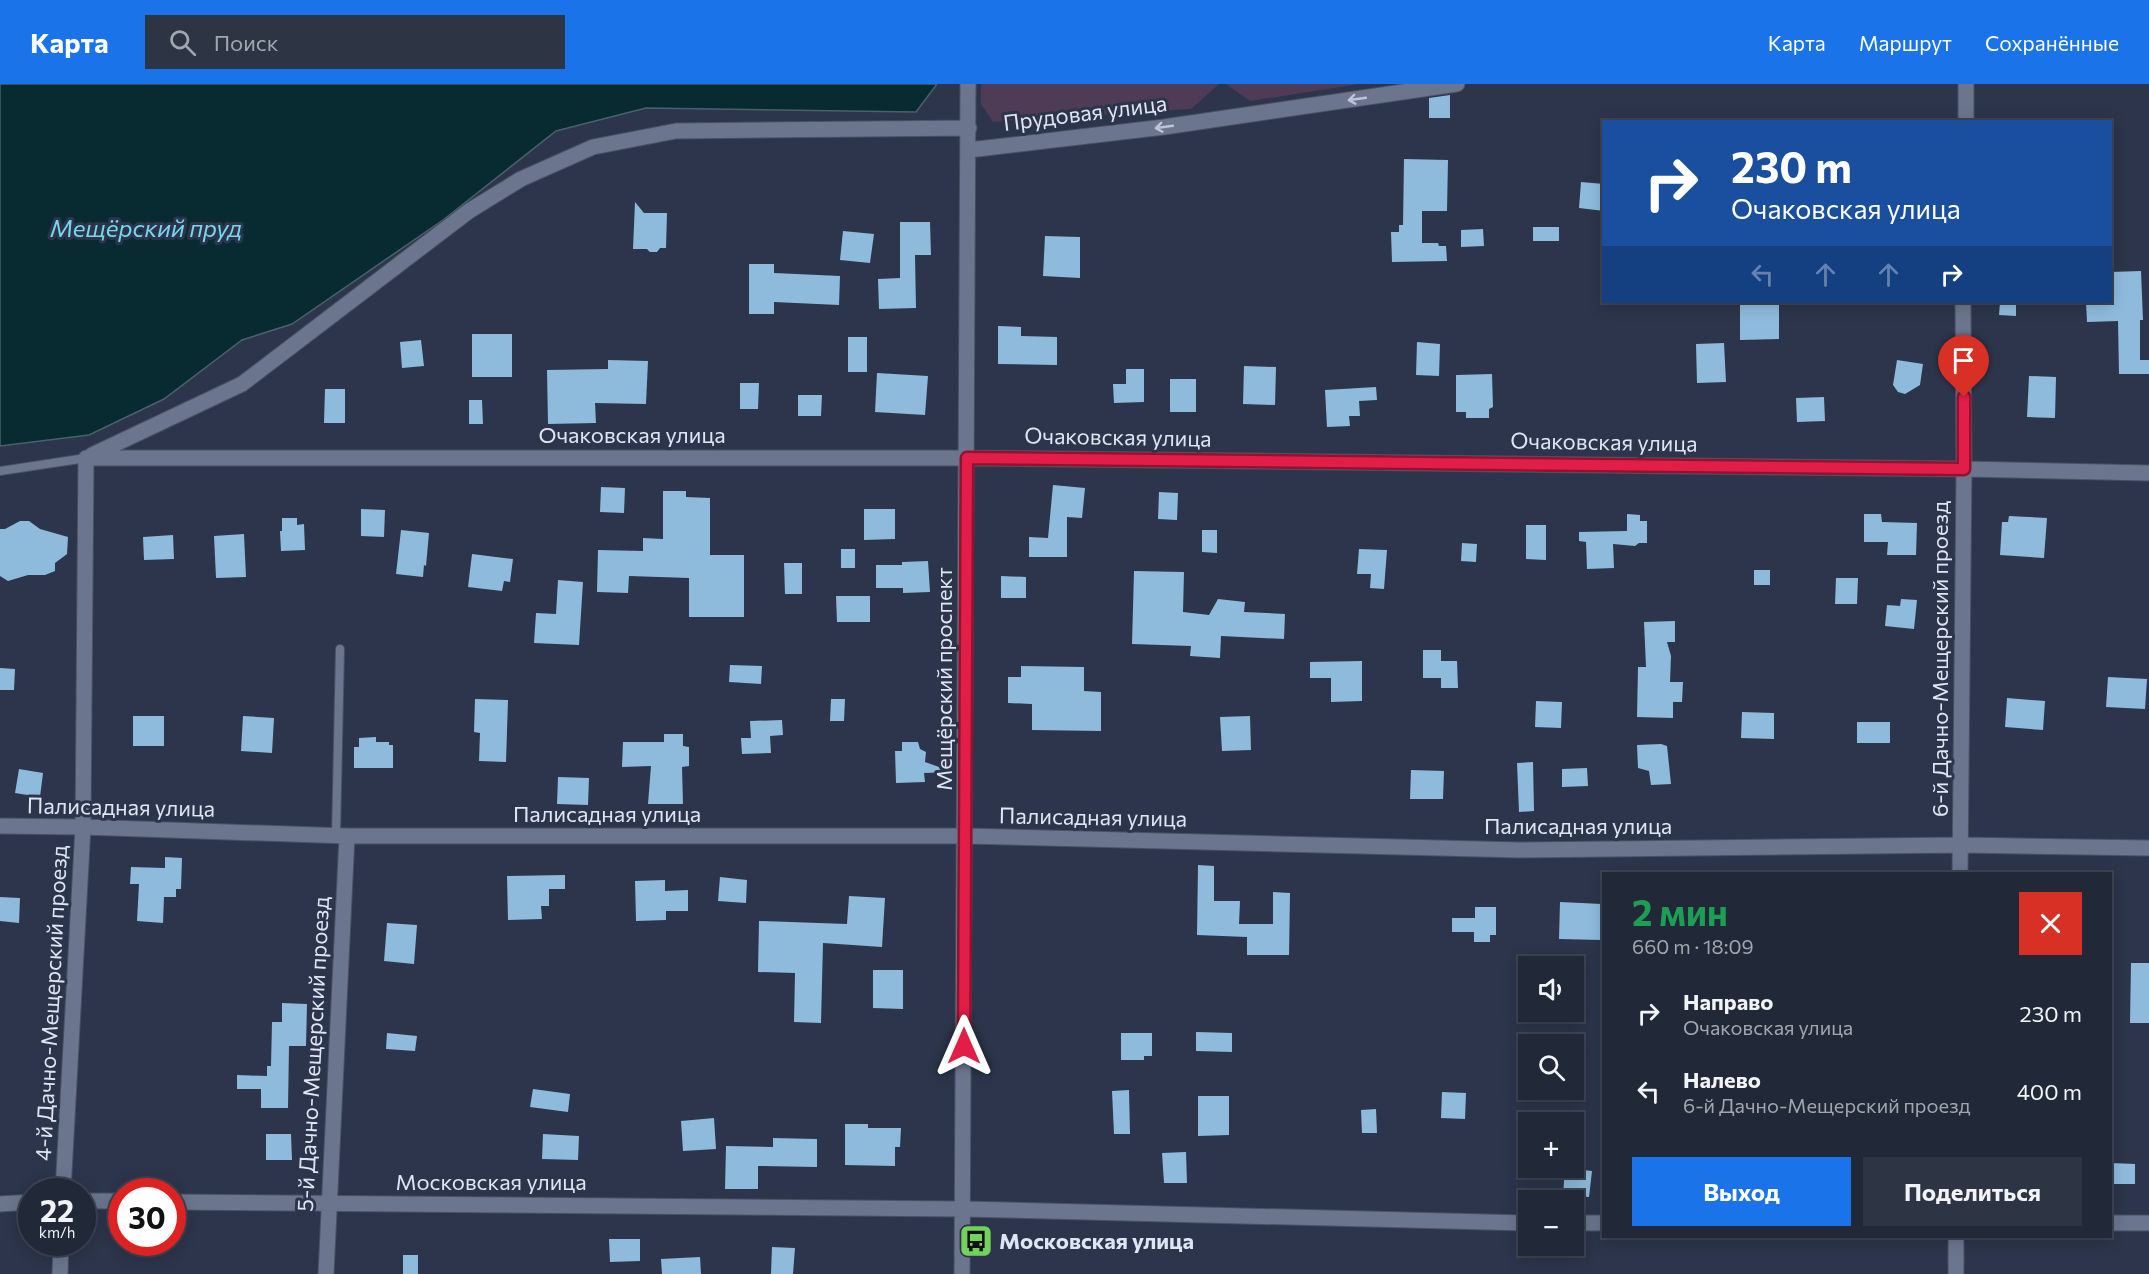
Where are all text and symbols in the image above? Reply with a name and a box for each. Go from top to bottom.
search box [145,15,565,69]
text: Карта [30,25,109,59]
icon: search [166,26,199,59]
text: Поиск [214,29,278,56]
text: Карта [1768,30,1826,55]
text: Маршрут [1859,30,1952,55]
text: Сохранённые [1985,30,2119,55]
street label: Прудовая улица [1002,89,1168,136]
one-way arrow [1348,93,1368,104]
one-way arrow [1155,122,1175,133]
text: 230 m [1731,140,1852,192]
icon: right [1632,144,1710,222]
text: Очаковская улица [1731,192,1961,225]
water label: Мещёрский пруд [50,213,242,242]
icon: left [1746,258,1779,291]
icon: ahead [1809,258,1842,291]
icon: ahead [1872,258,1905,291]
icon: right [1935,258,1968,291]
pin [1938,335,1989,397]
icon: arrive [1947,344,1980,377]
street label: Очаковская улица [538,421,726,448]
street label: Очаковская улица [1024,421,1212,452]
street label: Очаковская улица [1510,426,1698,457]
street label: 6-й Дачно-Мещерский проезд [1926,501,1953,817]
street label: Мещёрский проспект [930,567,957,791]
street label: Палисадная улица [27,791,215,822]
street label: Палисадная улица [513,800,701,827]
street label: Палисадная улица [999,801,1187,832]
street label: Палисадная улица [1484,812,1672,839]
street label: 4-й Дачно-Мещерский проезд [29,844,72,1161]
text: 2 мин [1632,889,1728,933]
button: close [2019,892,2082,955]
street label: 5-й Дачно-Мещерский проезд [291,896,334,1212]
text: 660 m · 18:09 [1632,934,1754,958]
map controls [1518,956,1584,1256]
button: sound [1518,956,1584,1022]
text: Направо [1683,988,1773,1015]
icon: right [1632,997,1665,1030]
text: 230 m [2019,1000,2082,1027]
position arrow [932,1014,996,1078]
text: Очаковская улица [1683,1015,1853,1039]
button: search [1518,1034,1584,1100]
text: Налево [1683,1066,1761,1093]
icon: left [1632,1075,1665,1108]
text: 400 m [2017,1078,2082,1105]
text: 6-й Дачно-Мещерский проезд [1683,1093,1970,1117]
button: + [1518,1112,1584,1178]
button: Выход [1632,1157,1851,1226]
button: Поделиться [1863,1157,2082,1226]
street label: Московская улица [395,1168,587,1195]
speed limit sign: 30 [108,1178,186,1256]
button: − [1518,1190,1584,1256]
text: 22 [40,1191,74,1228]
text: km/h [39,1223,75,1241]
bus stop icon: Московская улица [958,1223,994,1259]
place label: Московская улица [999,1227,1194,1254]

